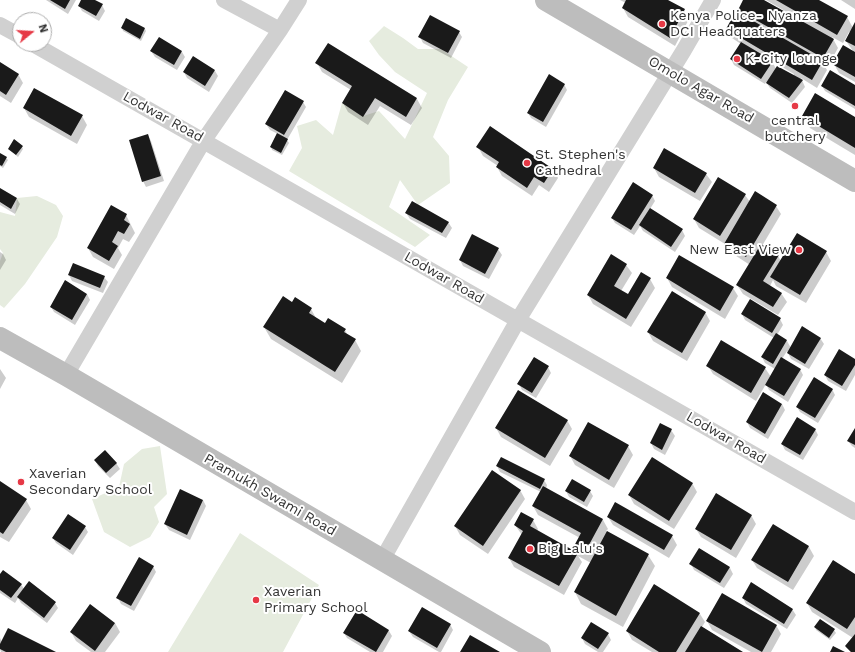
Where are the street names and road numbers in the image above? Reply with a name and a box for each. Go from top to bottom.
street label: Omolo Agar Road [645,53,757,127]
street label: Lodwar Road [120,88,206,146]
street label: Lodwar Road [401,248,487,308]
street label: Lodwar Road [683,408,769,468]
street label: Pramukh Swami Road [201,450,339,540]

